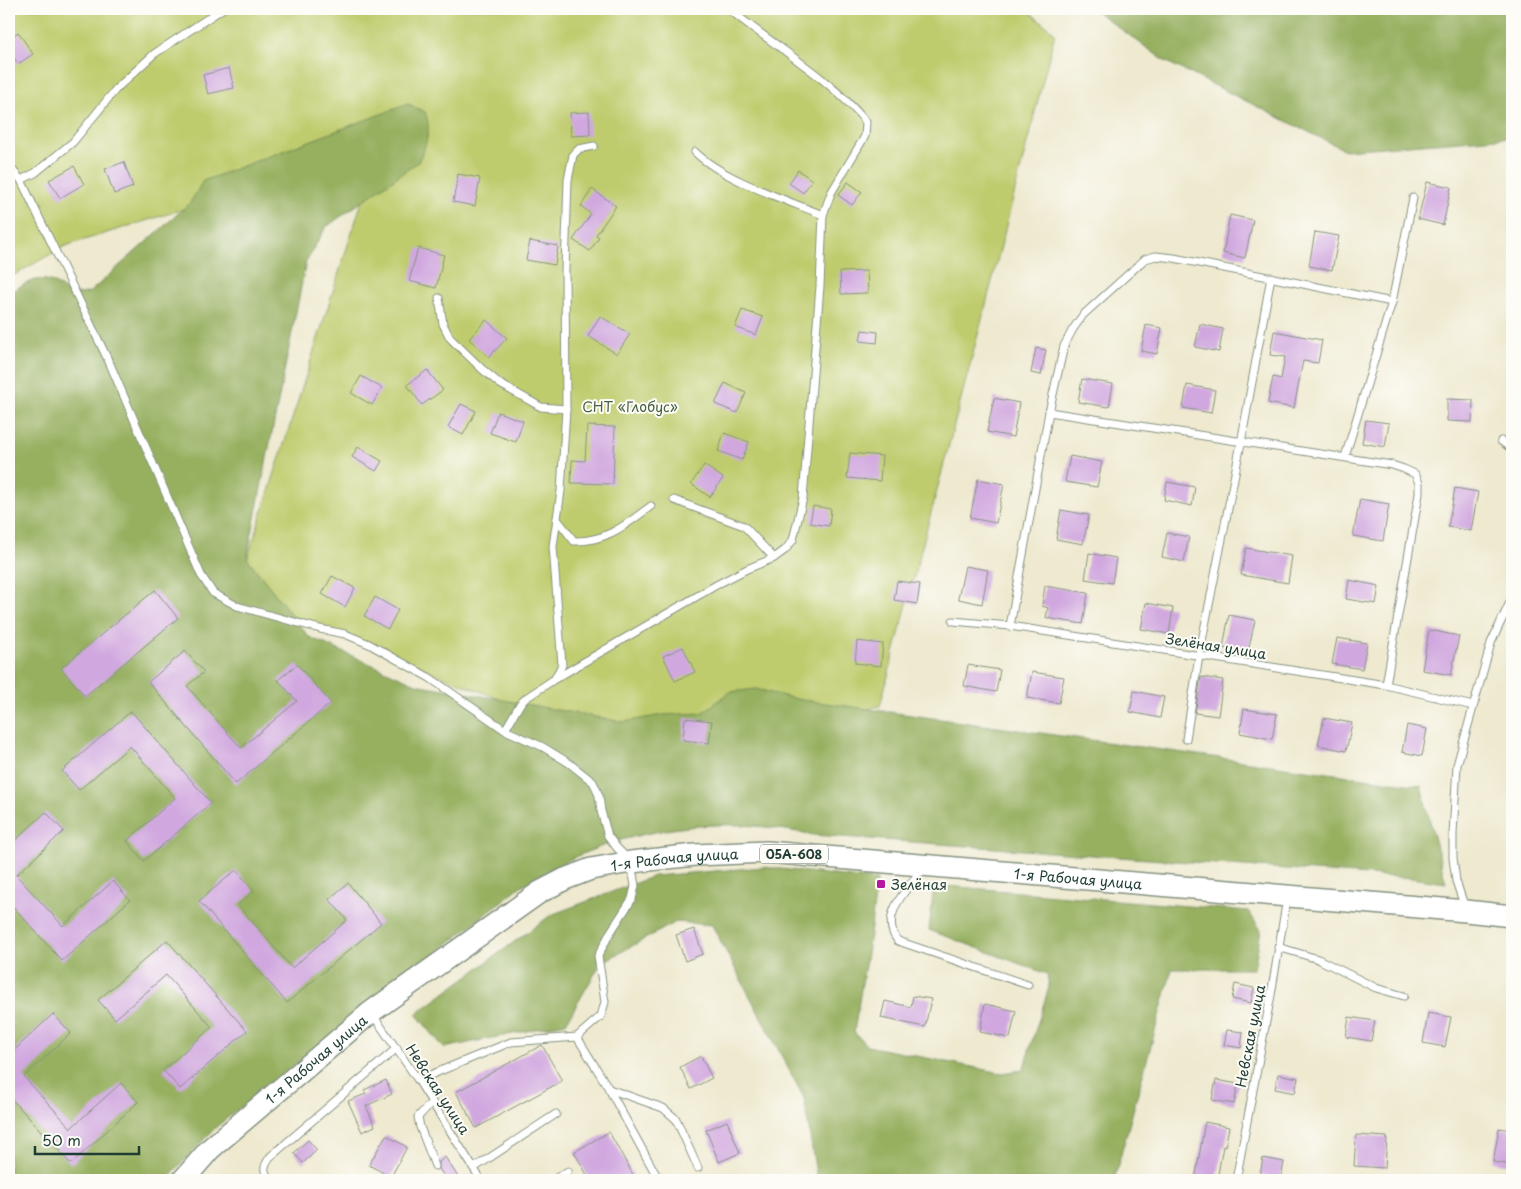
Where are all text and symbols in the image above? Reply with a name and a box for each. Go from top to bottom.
park label: СНТ «Глобус» [582,396,678,417]
street label: Зелёная улица [1164,628,1268,664]
street label: 1-я Рабочая улица [609,843,739,876]
road number: 05А-608 [760,844,828,864]
street label: 1-я Рабочая улица [1013,862,1143,894]
place label: Зелёная [891,874,947,895]
marker: Зелёная [875,878,887,890]
street label: Невская улица [1230,983,1270,1089]
street label: 1-я Рабочая улица [260,1009,372,1109]
street label: Невская улица [401,1040,475,1139]
scale bar [35,1124,139,1156]
text: 50 m [42,1128,81,1151]

